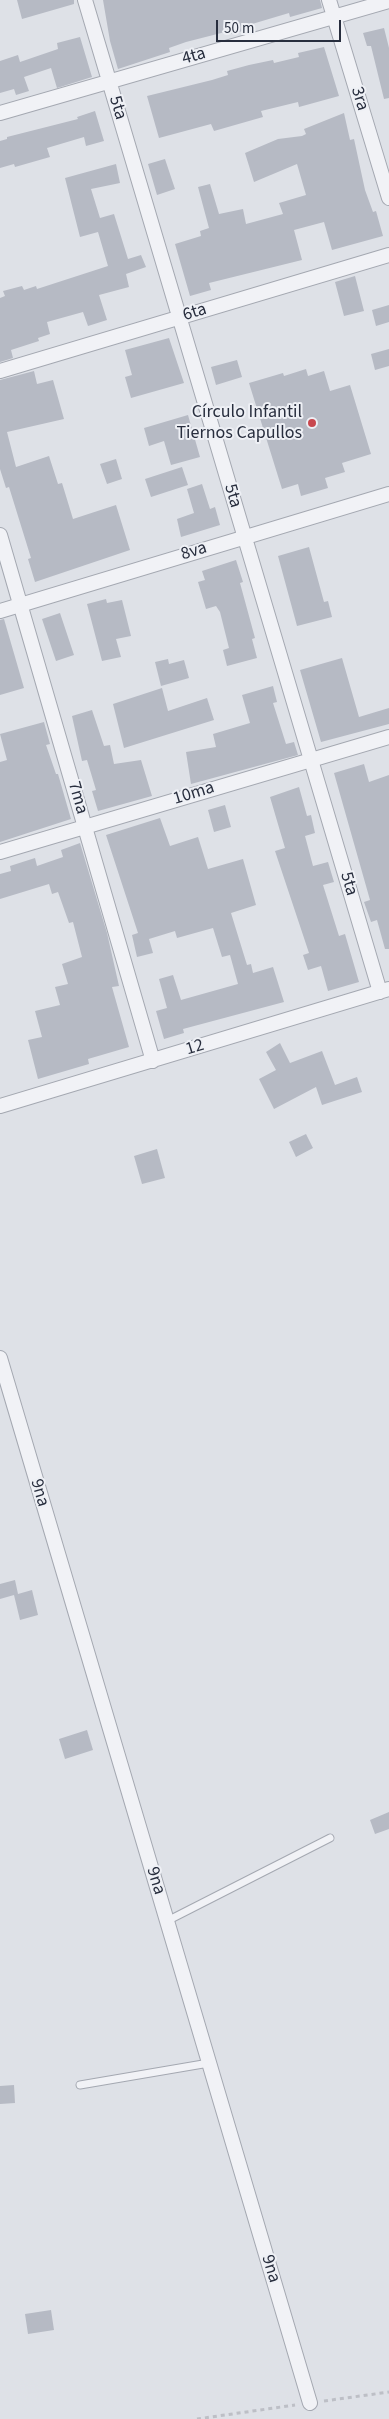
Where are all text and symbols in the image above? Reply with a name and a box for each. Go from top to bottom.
scale bar [219,10,344,42]
text: 50 m [224,18,254,39]
street label: 4ta [180,43,208,71]
street label: 3ra [345,84,373,114]
street label: 5ta [103,94,131,122]
street label: 6ta [181,299,209,327]
place label: Círculo Infantil Tiernos Capullos [176,402,302,444]
marker: Círculo Infantil Tiernos Capullos [306,417,318,429]
street label: 5ta [218,482,246,510]
street label: 8va [178,538,210,566]
street label: 10ma [171,778,217,810]
street label: 7ma [62,779,92,817]
street label: 5ta [334,870,362,898]
street label: 12 [183,1035,207,1061]
street label: 9na [25,1477,53,1509]
street label: 9na [141,1865,169,1897]
street label: 9na [256,2253,284,2285]

